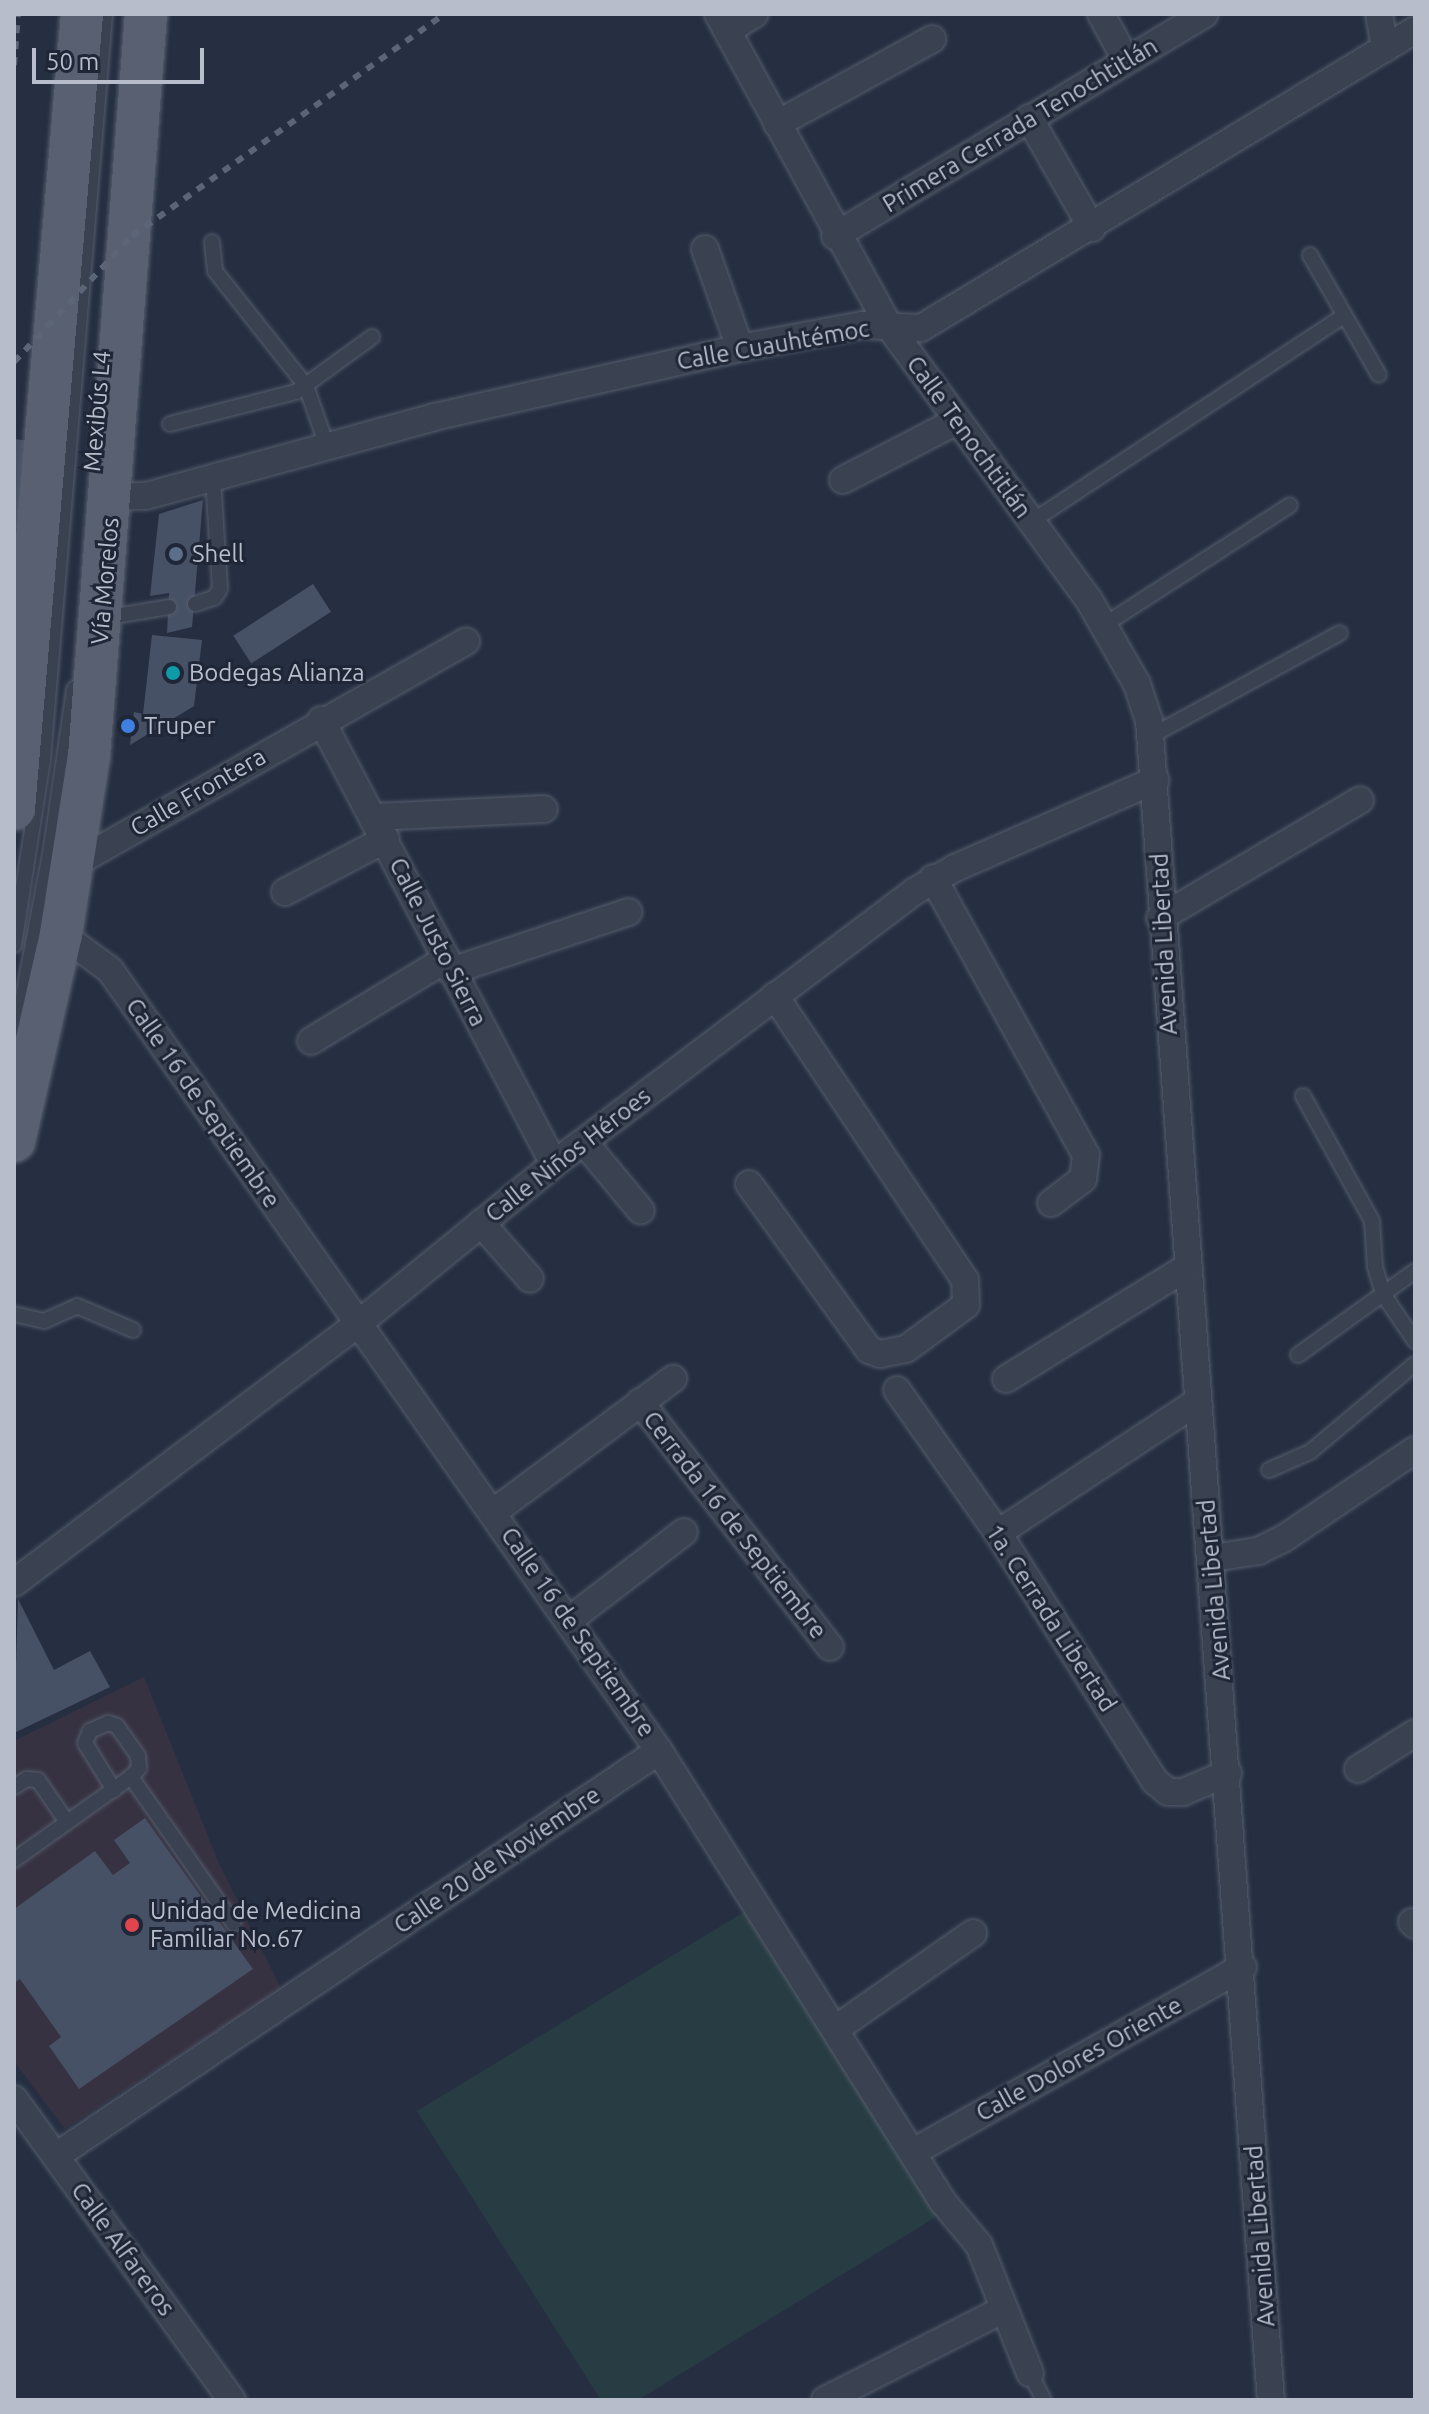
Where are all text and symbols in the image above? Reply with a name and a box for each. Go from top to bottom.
street label: Primera Cerrada Tenochtitlán [877,31,1163,219]
scale bar [36,32,208,82]
text: 50 m [46,48,99,75]
street label: Calle Cuauhtémoc [675,314,871,376]
street label: Mexibús L4 [77,349,117,473]
street label: Calle Tenochtitlán [900,350,1038,524]
street label: Vía Morelos [85,516,125,646]
place label: Shell [192,540,244,568]
marker: Shell [167,545,185,563]
place label: Bodegas Alianza [189,659,365,687]
marker: Bodegas Alianza [164,664,182,682]
place label: Truper [144,712,216,740]
marker: Truper [119,717,137,735]
street label: Calle Frontera [125,742,271,842]
street label: Avenida Libertad [1145,852,1183,1036]
street label: Calle Justo Sierra [383,853,493,1031]
street label: Calle 16 de Septiembre [120,993,286,1213]
street label: Calle Niños Héroes [480,1082,656,1228]
street label: Cerrada 16 de Septiembre [637,1405,833,1645]
street label: Avenida Libertad [1192,1498,1236,1682]
street label: 1a. Cerrada Libertad [980,1519,1122,1717]
street label: Calle 16 de Septiembre [495,1522,661,1742]
street label: Calle 20 de Noviembre [388,1780,606,1940]
place label: Unidad de Medicina Familiar No.67 [150,1897,362,1953]
marker: Unidad de Medicina Familiar No.67 [121,1914,143,1936]
street label: Calle Dolores Oriente [971,1990,1187,2128]
street label: Avenida Libertad [1239,2144,1281,2328]
street label: Calle Alfareros [65,2177,181,2321]

